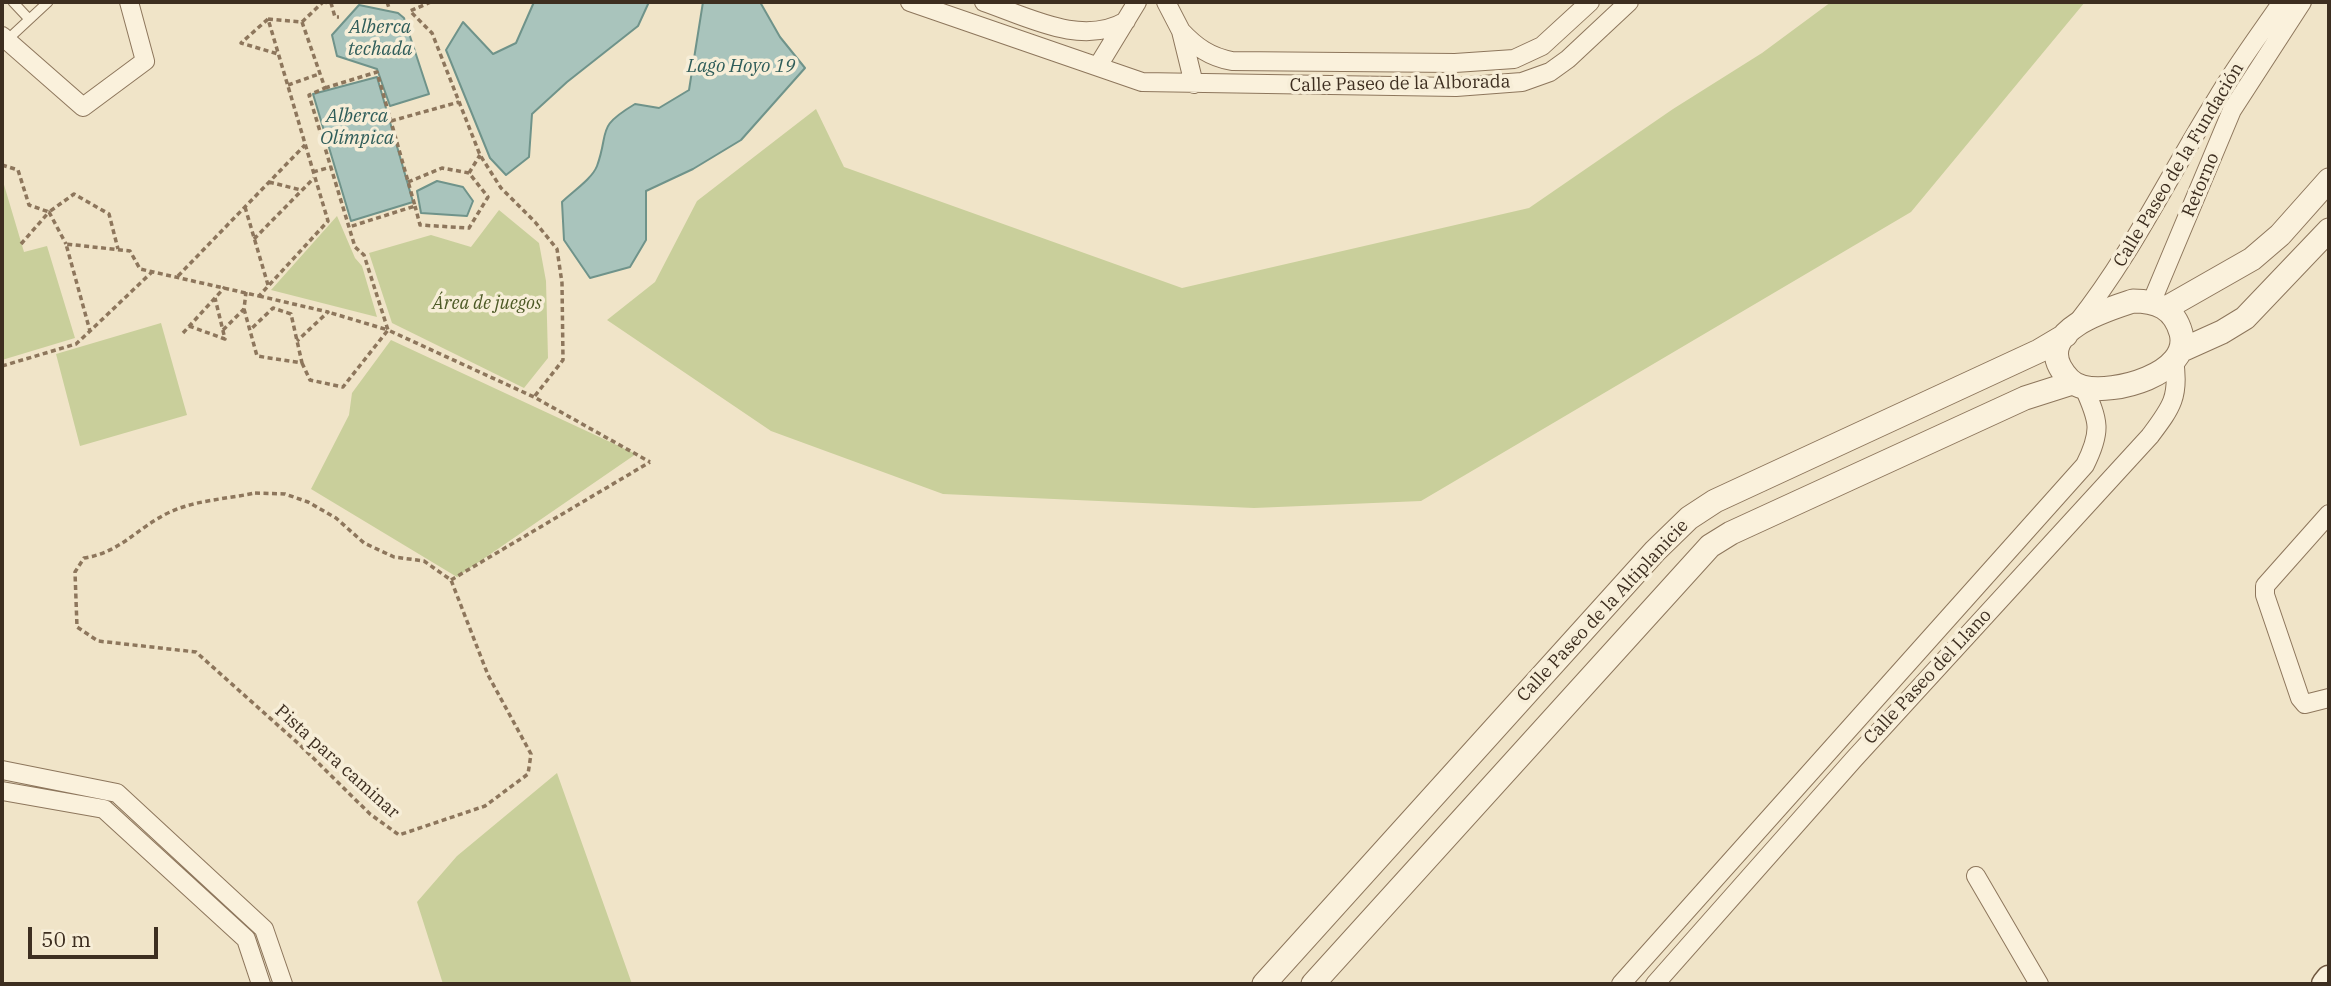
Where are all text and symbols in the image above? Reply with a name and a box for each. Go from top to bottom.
water label: Alberca techada [348,17,412,61]
water label: Lago Hoyo 19 [687,56,795,78]
street label: Calle Paseo de la Fundación [2109,59,2249,271]
street label: Calle Paseo de la Alborada [1289,71,1511,97]
water label: Alberca Olímpica [320,106,394,150]
street label: Retorno [2178,150,2224,220]
park label: Área de juegos [432,293,542,315]
street label: Calle Paseo de la Altiplanicie [1513,515,1693,707]
street label: Calle Paseo del Llano [1860,605,1996,749]
street label: Pista para caminar [270,700,404,824]
scale bar [32,912,161,956]
text: 50 m [41,925,91,953]

